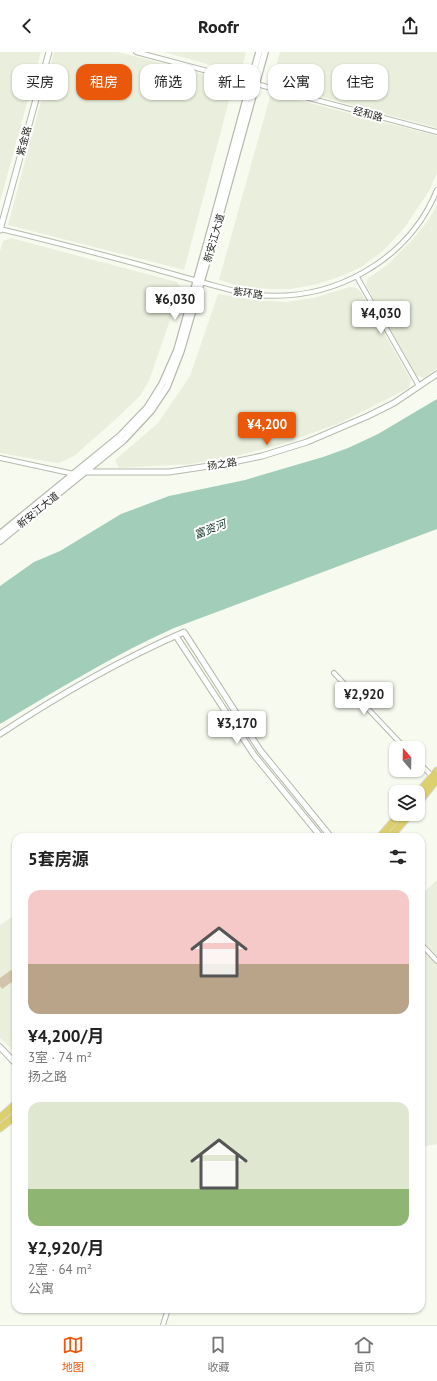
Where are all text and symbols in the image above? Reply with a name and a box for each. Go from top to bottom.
icon: back [16,15,38,37]
text: Roofr [198,15,239,38]
icon: share [399,15,421,37]
chip: 买房 [12,64,68,100]
chip: 租房 [76,64,132,100]
chip: 筛选 [140,64,196,100]
chip: 新上 [204,64,260,100]
chip: 公寓 [268,64,324,100]
chip: 住宅 [332,64,388,100]
street label: 经和路 [352,104,384,124]
street label: 紫金路 [14,125,34,157]
street label: 新安江大道 [201,212,227,264]
street label: 紫环路 [232,284,264,302]
pin: ¥6,030 [142,287,208,321]
text: ¥6,030 [155,291,195,308]
pin: ¥4,030 [348,301,414,335]
text: ¥4,030 [361,305,401,322]
pin: ¥4,200 [234,412,300,446]
text: ¥4,200 [247,416,287,433]
street label: 扬之路 [206,455,238,473]
street label: 新安江大道 [14,489,62,531]
water label: 富资河 [192,516,230,541]
pin: ¥2,920 [331,682,397,716]
text: ¥2,920 [344,686,384,703]
pin: ¥3,170 [204,711,270,745]
text: ¥3,170 [217,715,257,732]
north arrow [389,741,425,777]
map controls [389,741,425,821]
button: layers [389,785,425,821]
icon: filters [387,846,409,868]
text: 5套房源 [28,848,89,870]
icon: home [183,916,255,988]
text: ¥4,200/月 [28,1025,104,1047]
text: 3室 · 74 m² [28,1049,92,1066]
text: 扬之路 [28,1068,67,1085]
icon: home [183,1128,255,1200]
text: ¥2,920/月 [28,1237,104,1259]
text: 2室 · 64 m² [28,1261,92,1278]
text: 公寓 [28,1280,54,1297]
tab: 地图 [62,1334,84,1374]
tab: 收藏 [207,1334,229,1374]
tab: 首页 [353,1334,375,1374]

